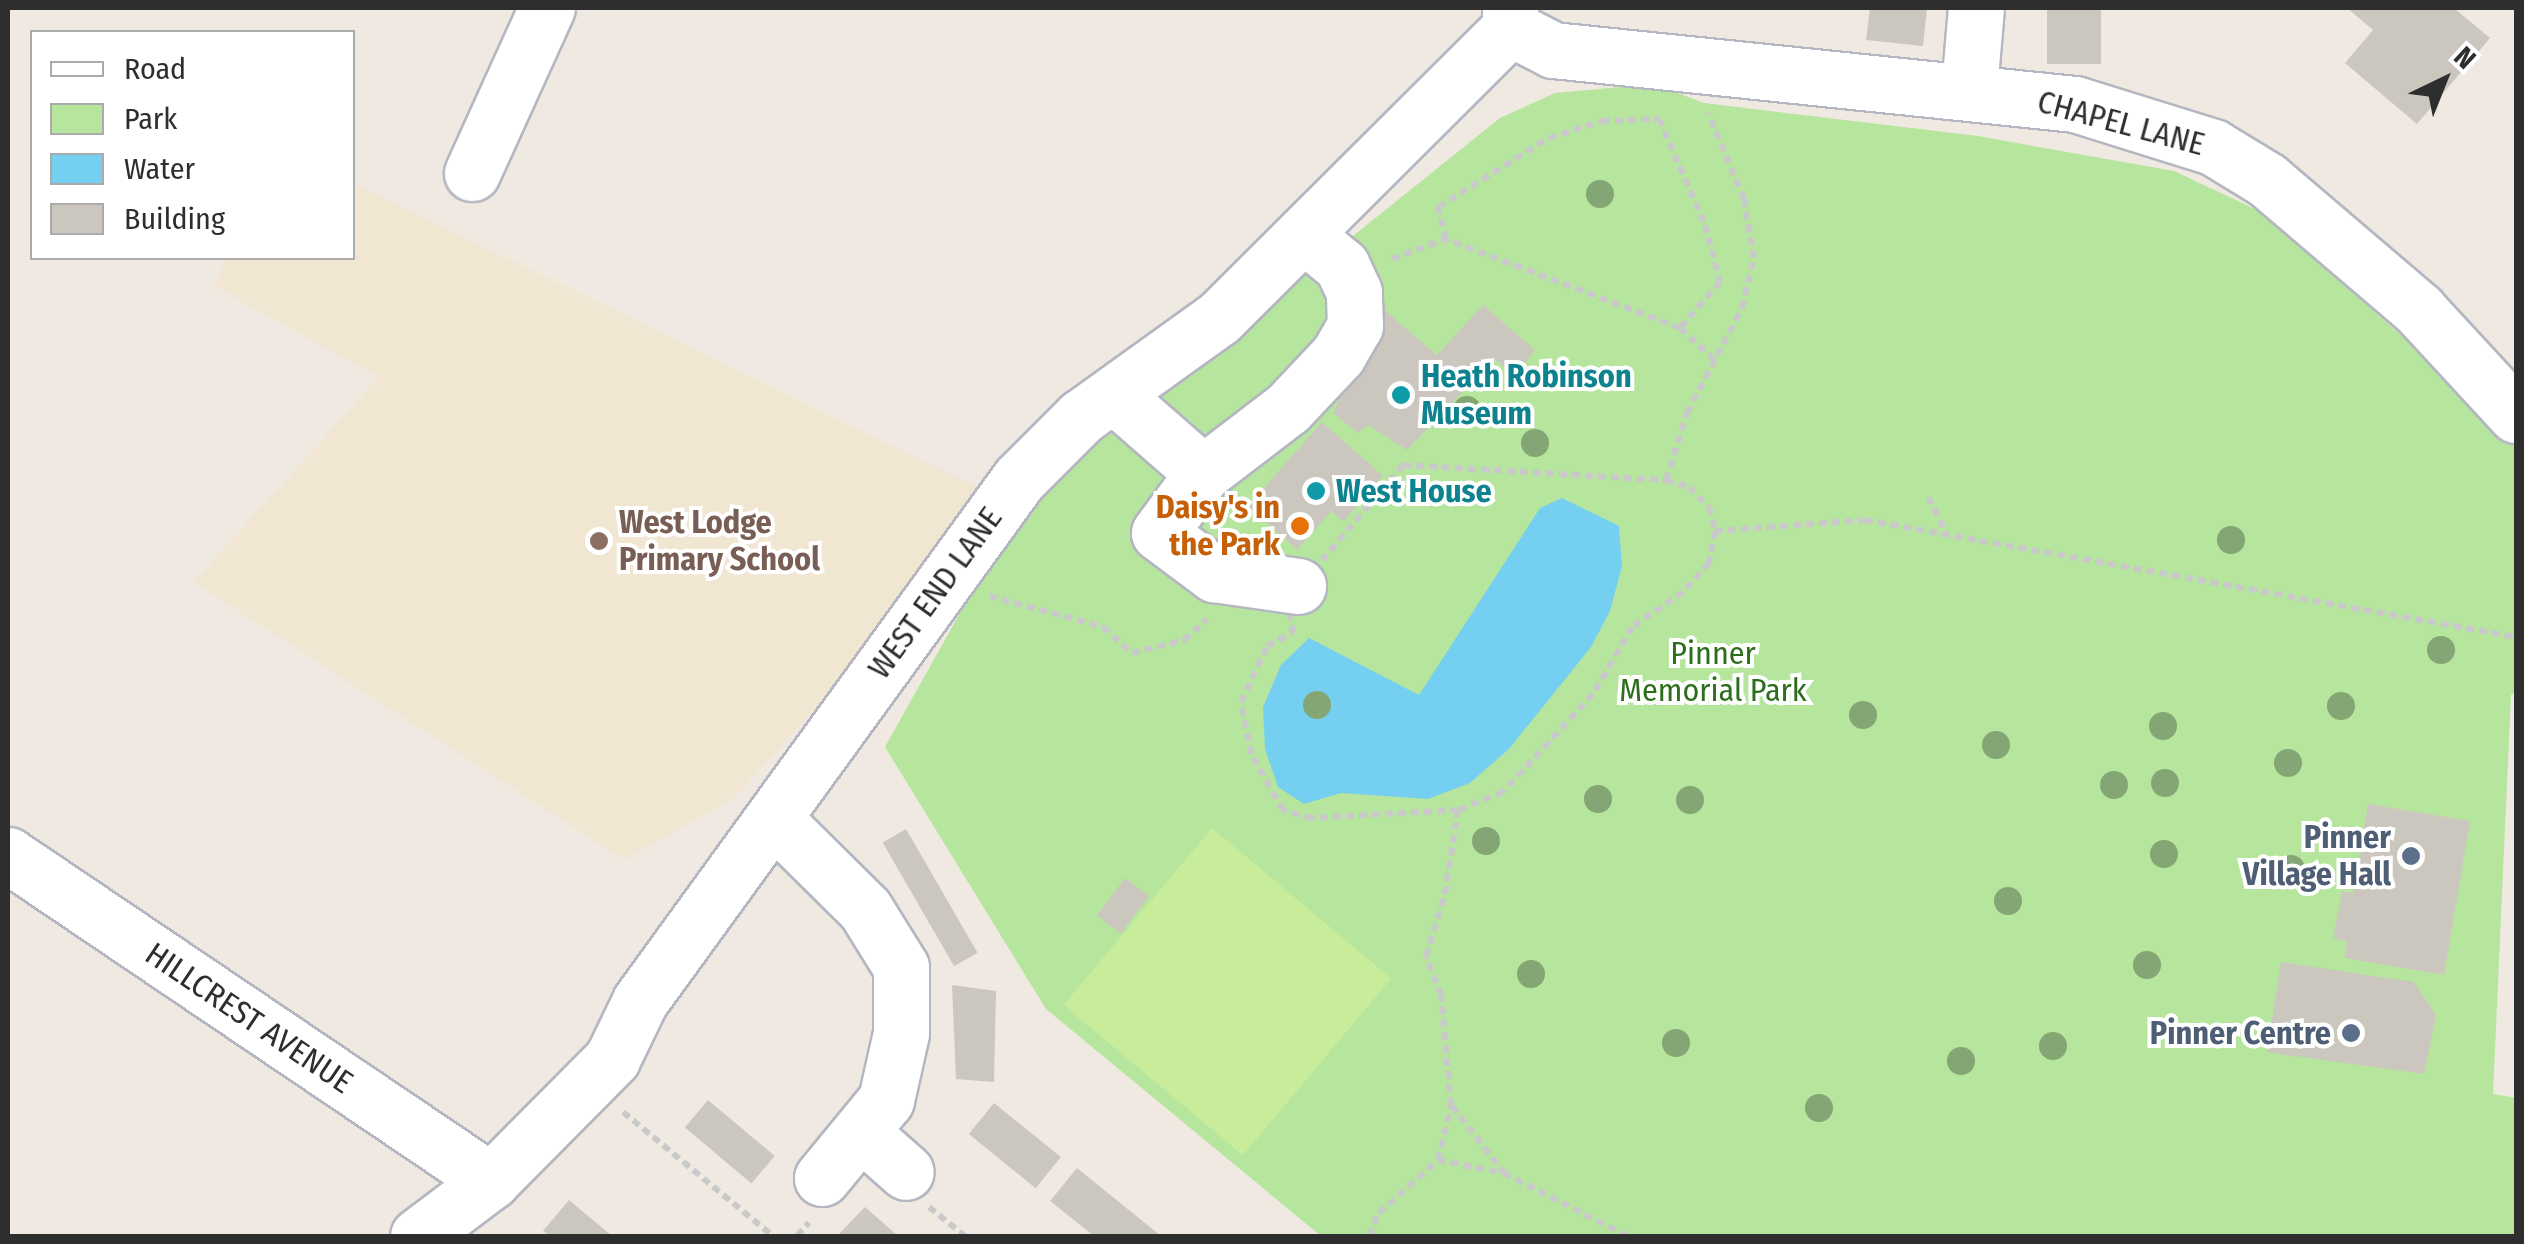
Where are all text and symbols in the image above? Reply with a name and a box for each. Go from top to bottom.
legend [30,30,355,260]
north arrow [2394,30,2494,130]
text: N [2447,40,2482,75]
text: Road [124,51,186,87]
street label: CHAPEL LANE [2033,82,2209,164]
text: Park [124,101,177,137]
text: Water [124,151,195,187]
text: Building [124,201,225,237]
place label: Heath Robinson Museum [1421,358,1632,433]
marker: Heath Robinson Museum [1390,384,1412,406]
place label: West House [1336,472,1492,510]
marker: West House [1305,480,1327,502]
place label: Daisy's in the Park [1156,489,1280,564]
street label: WEST END LANE [860,500,1010,686]
place label: West Lodge Primary School [619,504,820,579]
marker: Daisy's in the Park [1289,515,1311,537]
marker: West Lodge Primary School [588,530,610,552]
park label: Pinner Memorial Park [1619,635,1807,710]
place label: Pinner Village Hall [2243,819,2391,894]
marker: Pinner Village Hall [2400,845,2422,867]
street label: HILLCREST AVENUE [138,935,360,1101]
place label: Pinner Centre [2150,1014,2331,1052]
marker: Pinner Centre [2340,1022,2362,1044]

